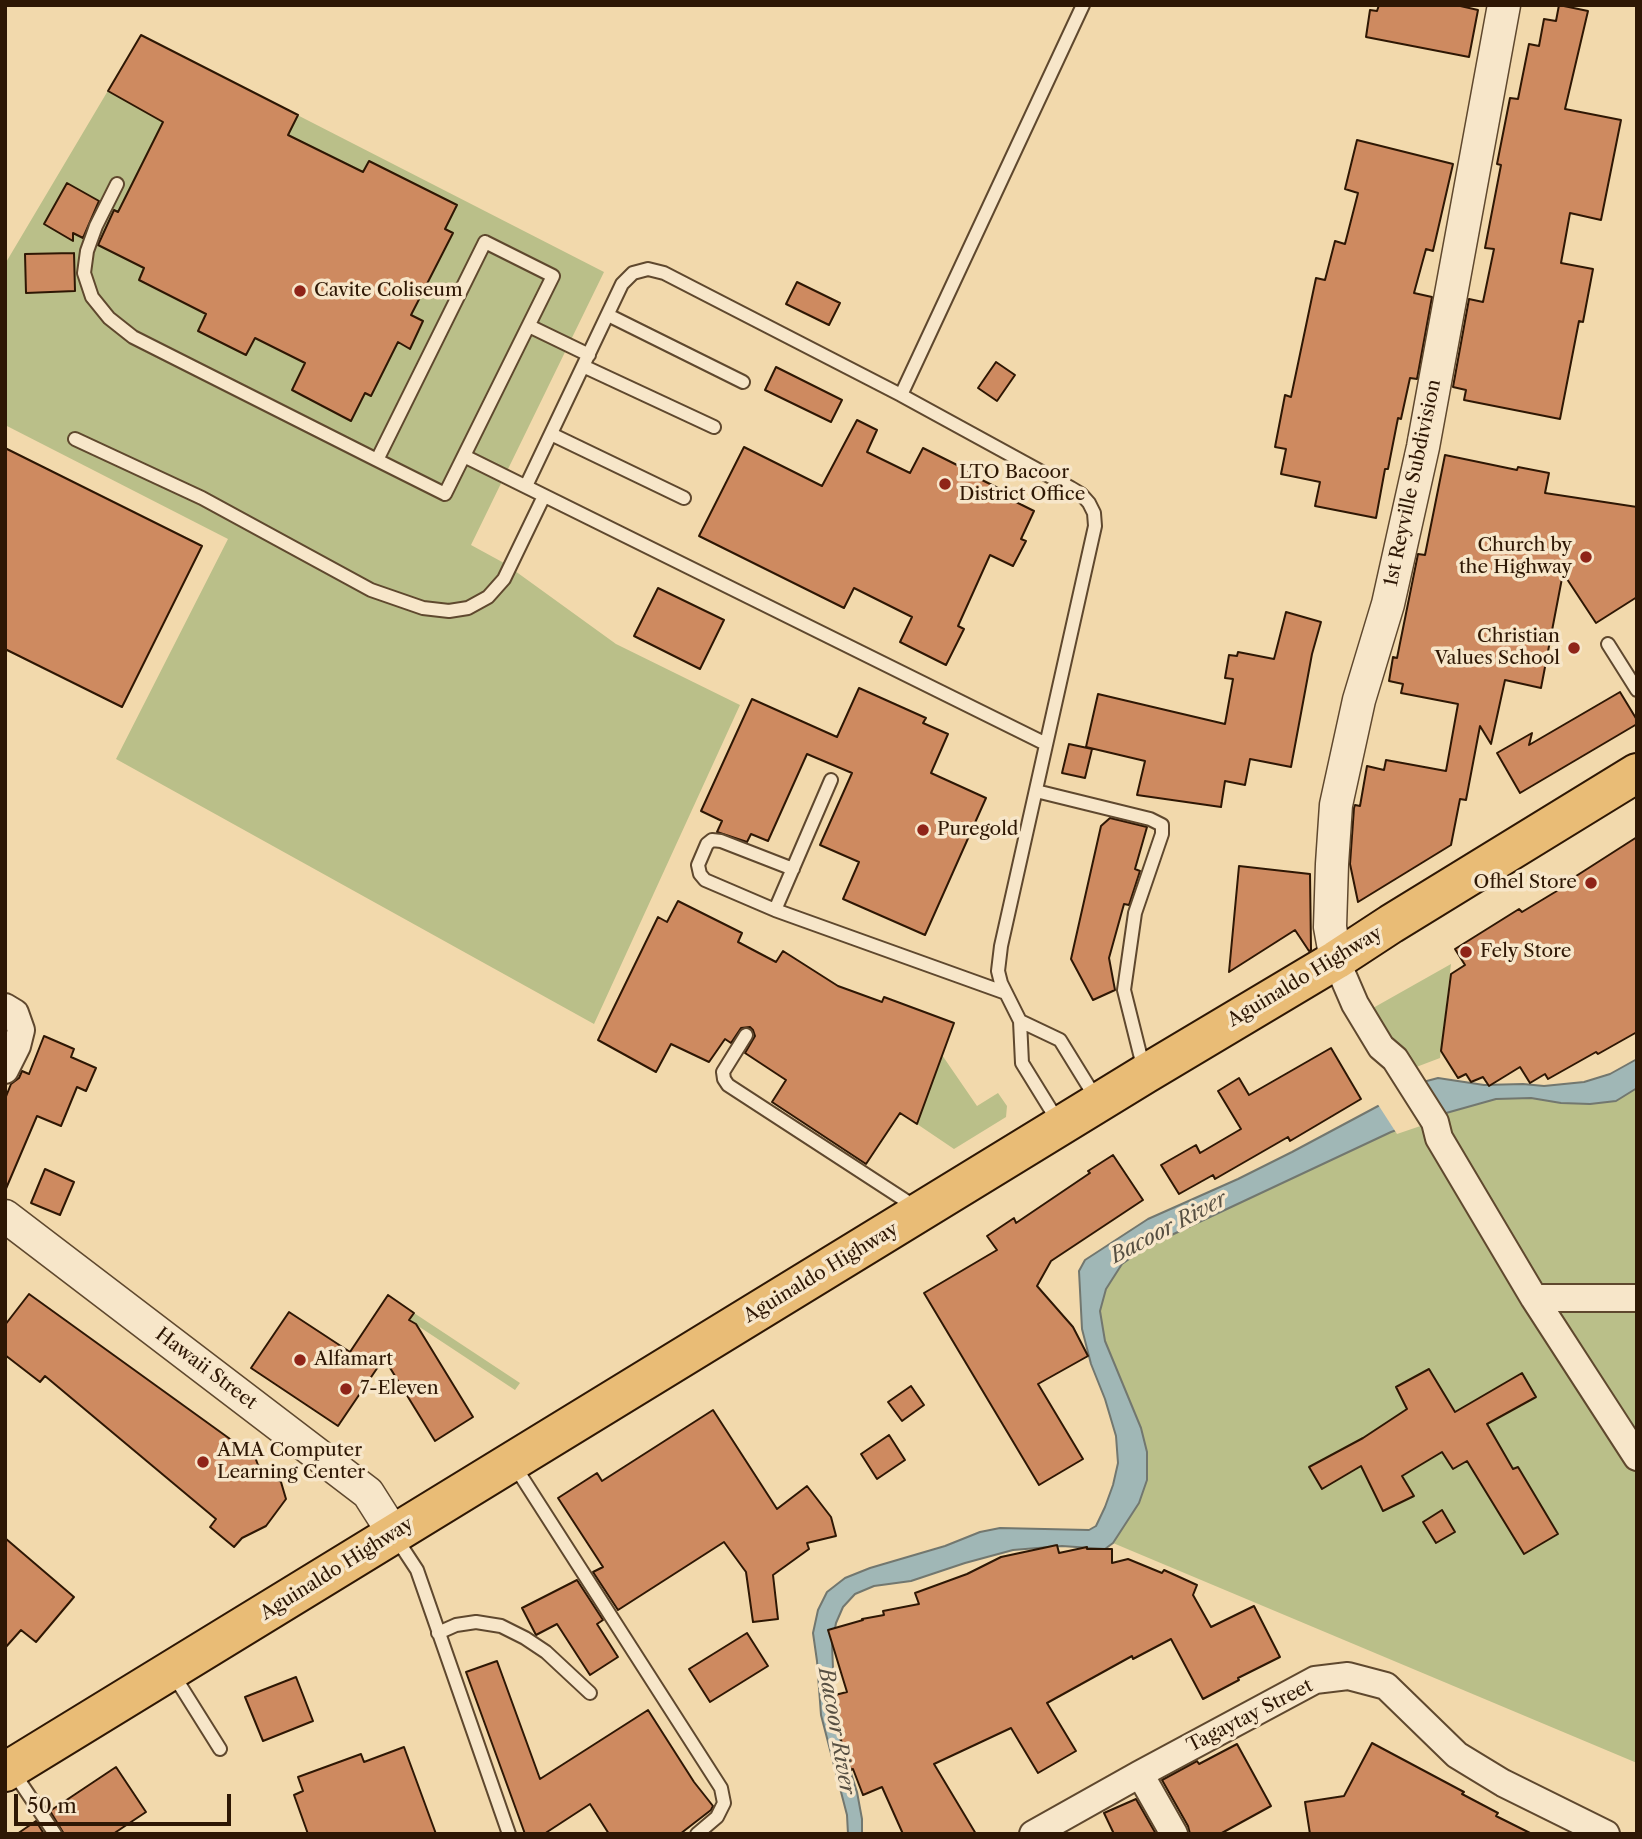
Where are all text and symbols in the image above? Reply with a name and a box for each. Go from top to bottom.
place label: Cavite Coliseum [314,280,463,302]
marker: Cavite Coliseum [292,283,308,299]
street label: 1st Reyville Subdivision [1380,377,1446,589]
place label: LTO Bacoor District Office [959,462,1085,506]
marker: LTO Bacoor District Office [937,476,953,492]
place label: Church by the Highway [1459,535,1572,579]
marker: Church by the Highway [1578,549,1594,565]
place label: Christian Values School [1434,626,1560,670]
marker: Christian Values School [1566,640,1582,656]
place label: Puregold [937,819,1018,841]
marker: Puregold [915,822,931,838]
place label: Ofhel Store [1474,872,1577,894]
marker: Ofhel Store [1583,875,1599,891]
street label: Aguinaldo Highway [1224,922,1386,1032]
place label: Fely Store [1480,941,1571,963]
marker: Fely Store [1458,944,1474,960]
water label: Bacoor River [1106,1187,1232,1269]
street label: Aguinaldo Highway [740,1218,902,1328]
street label: Hawaii Street [151,1323,261,1415]
place label: Alfamart [314,1349,393,1371]
marker: Alfamart [292,1352,308,1368]
place label: 7-Eleven [360,1378,439,1400]
marker: 7-Eleven [338,1381,354,1397]
place label: AMA Computer Learning Center [217,1440,365,1484]
marker: AMA Computer Learning Center [195,1454,211,1470]
street label: Aguinaldo Highway [256,1513,418,1625]
water label: Bacoor River [812,1665,860,1797]
street label: Tagaytay Street [1183,1674,1317,1758]
scale bar [18,1780,234,1824]
text: 50 m [27,1793,77,1818]

